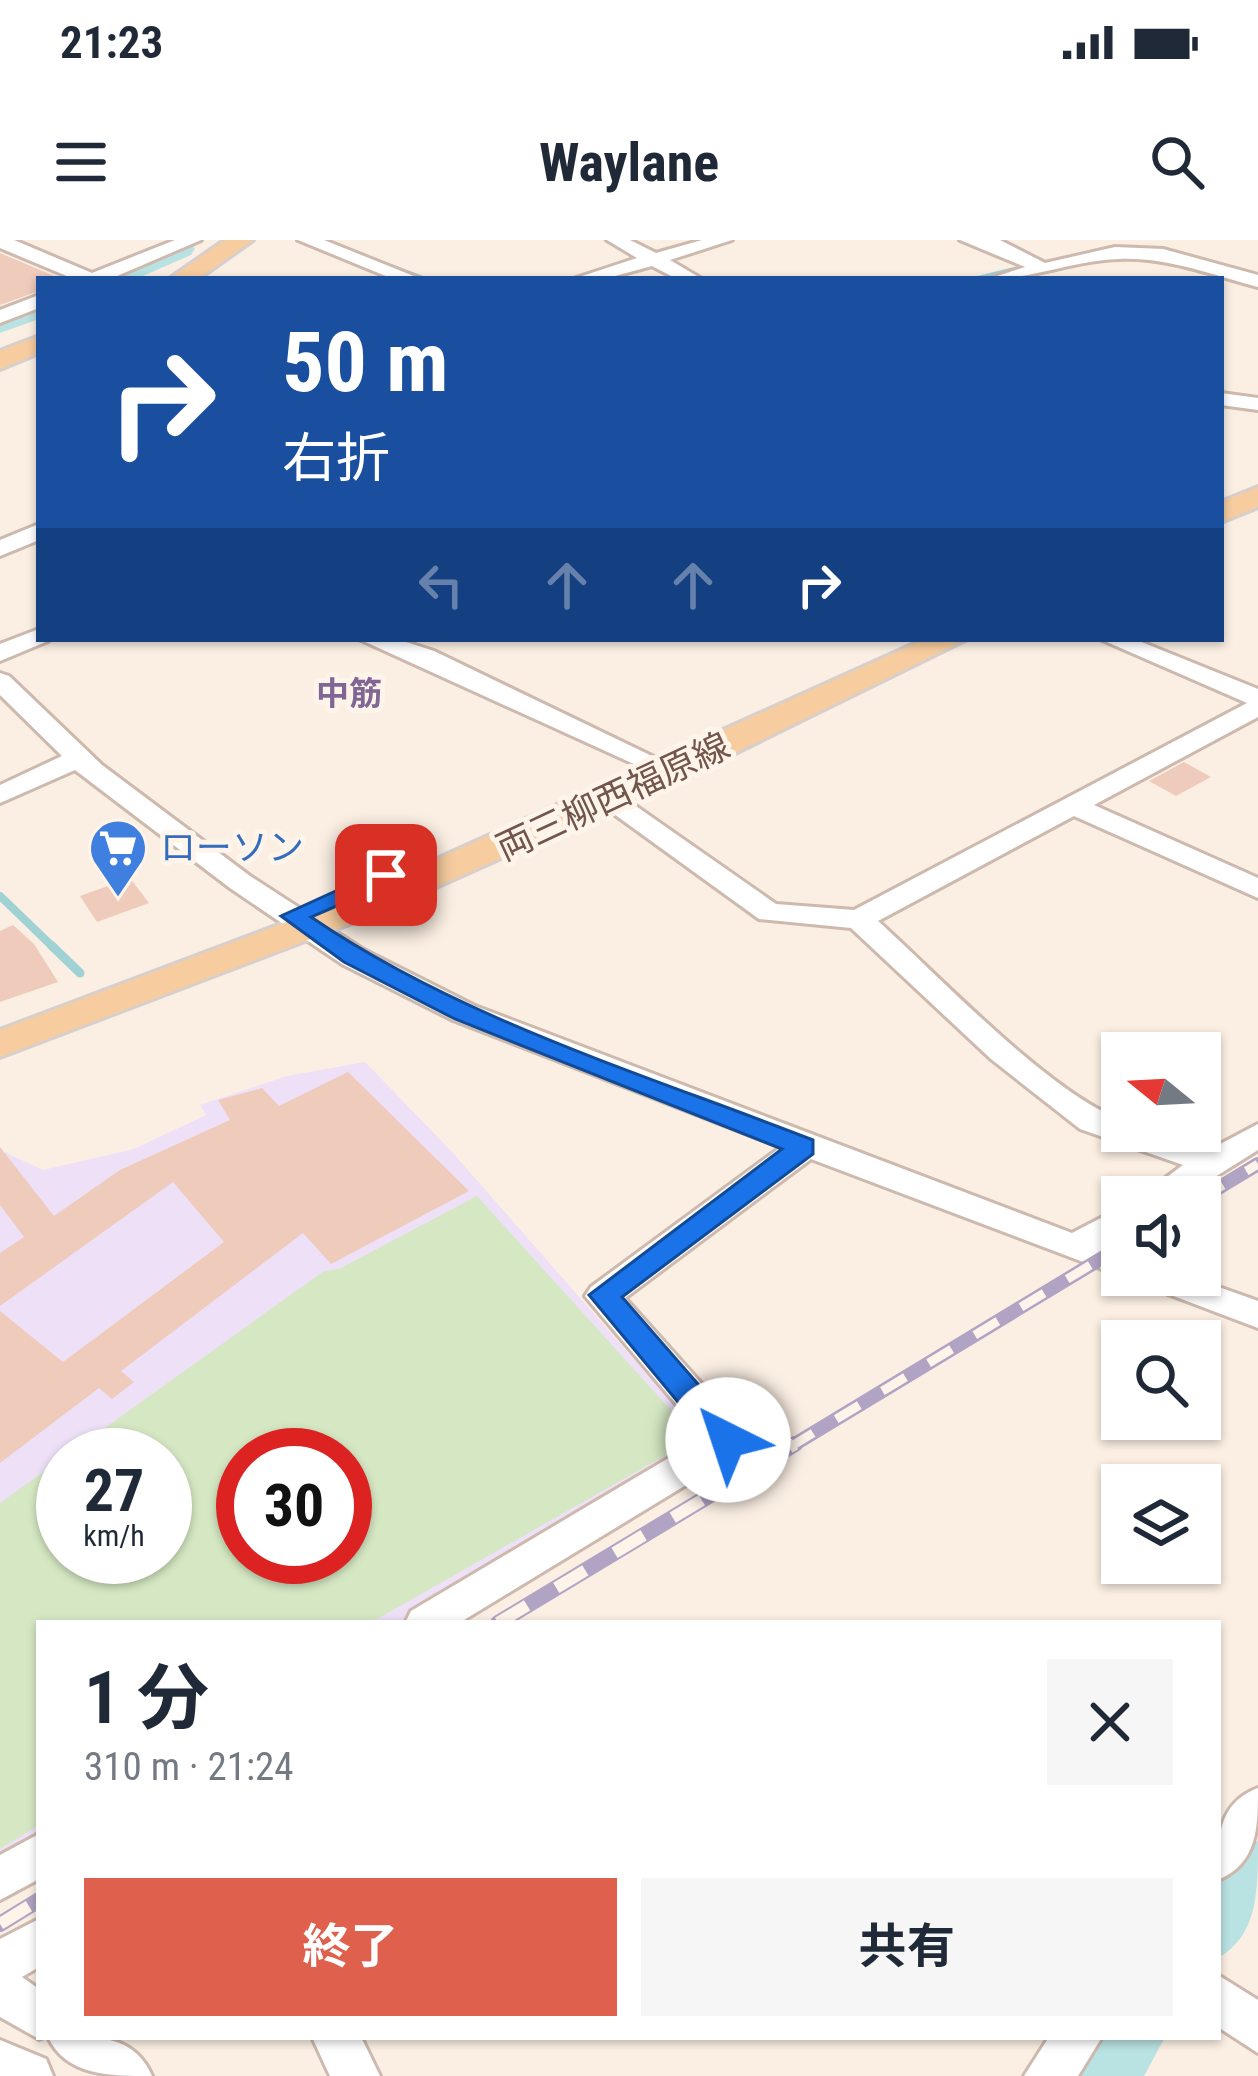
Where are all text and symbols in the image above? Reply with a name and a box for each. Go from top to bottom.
text: 21:23 [60,16,163,69]
icon: menu [48,129,114,195]
icon: search [1144,129,1210,195]
text: Waylane [539,131,719,194]
text: 50 m [282,313,449,412]
icon: right [84,324,240,480]
text: 右折 [282,427,390,490]
icon: left [408,552,474,618]
icon: ahead [534,552,600,618]
icon: ahead [660,552,726,618]
icon: right [786,552,852,618]
district label: 中筋 [316,674,382,713]
street label: 両三柳西福原線 [490,725,736,869]
supermarket icon: ローソン [87,817,149,899]
pin [335,824,437,926]
place label: ローソン [160,827,304,869]
icon: arrive [353,842,419,908]
north arrow [1101,1032,1221,1152]
map controls [1101,1032,1221,1584]
button: sound [1101,1176,1221,1296]
button: search [1101,1320,1221,1440]
position arrow [665,1377,791,1503]
speed limit sign: 30 [216,1428,372,1584]
text: 27 [84,1455,144,1526]
button: layers [1101,1464,1221,1584]
text: km/h [83,1518,145,1553]
text: 1 分 [84,1656,209,1741]
button: close [1047,1659,1173,1785]
text: 310 m · 21:24 [84,1744,294,1790]
button: 終了 [84,1878,617,2016]
button: 共有 [641,1878,1173,2016]

